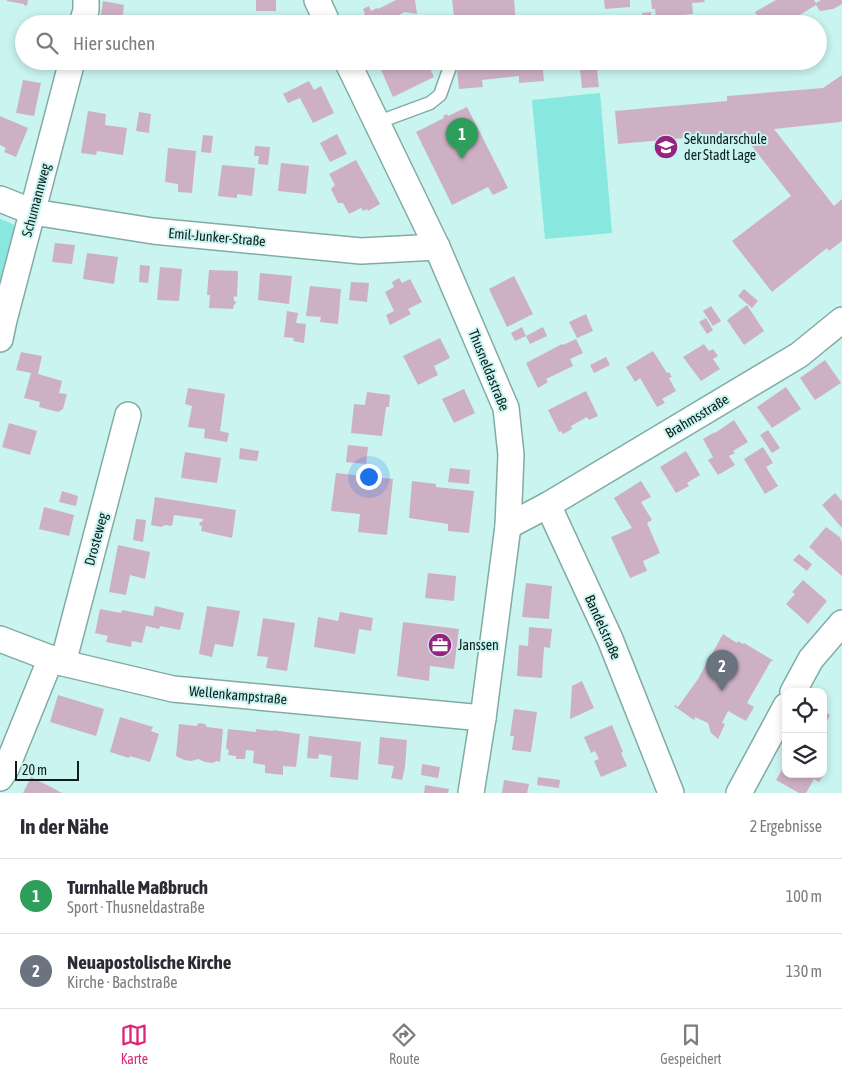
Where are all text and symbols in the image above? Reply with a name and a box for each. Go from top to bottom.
search box [15,15,827,70]
icon: search [33,29,61,57]
text: Hier suchen [73,32,155,54]
pin: 1 [446,118,478,159]
place label: Sekundarschule der Stadt Lage [684,131,767,163]
school or university icon: Sekundarschule der Stadt Lage [653,134,679,160]
street label: Schumannweg [19,162,53,238]
street label: Emil-Junker-Straße [168,225,266,249]
street label: Thusneldastraße [465,327,513,413]
street label: Brahmsstraße [662,391,732,441]
your location [356,464,382,490]
street label: Drosteweg [81,511,111,567]
street label: Bandelstraße [582,592,624,662]
office icon: Janssen [427,632,453,658]
place label: Janssen [458,637,499,653]
pin: 2 [706,650,738,691]
street label: Wellenkampstraße [188,683,288,707]
map controls [782,688,827,778]
button: locate [782,688,827,733]
button: layers [782,733,827,778]
scale bar [15,758,79,781]
text: 20 m [22,762,47,778]
text: In der Nähe [20,814,109,838]
text: 2 Ergebnisse [750,817,822,835]
text: Turnhalle Maßbruch [67,876,208,898]
text: 1 [32,887,40,905]
text: 100 m [786,887,822,905]
text: Sport · Thusneldastraße [67,898,205,916]
text: Neuapostolische Kirche [67,951,231,973]
text: 2 [32,962,40,980]
text: 130 m [786,962,822,980]
text: Kirche · Bachstraße [67,973,178,991]
tab: Karte [120,1021,148,1067]
tab: Route [389,1021,420,1067]
tab: Gespeichert [660,1021,722,1067]

